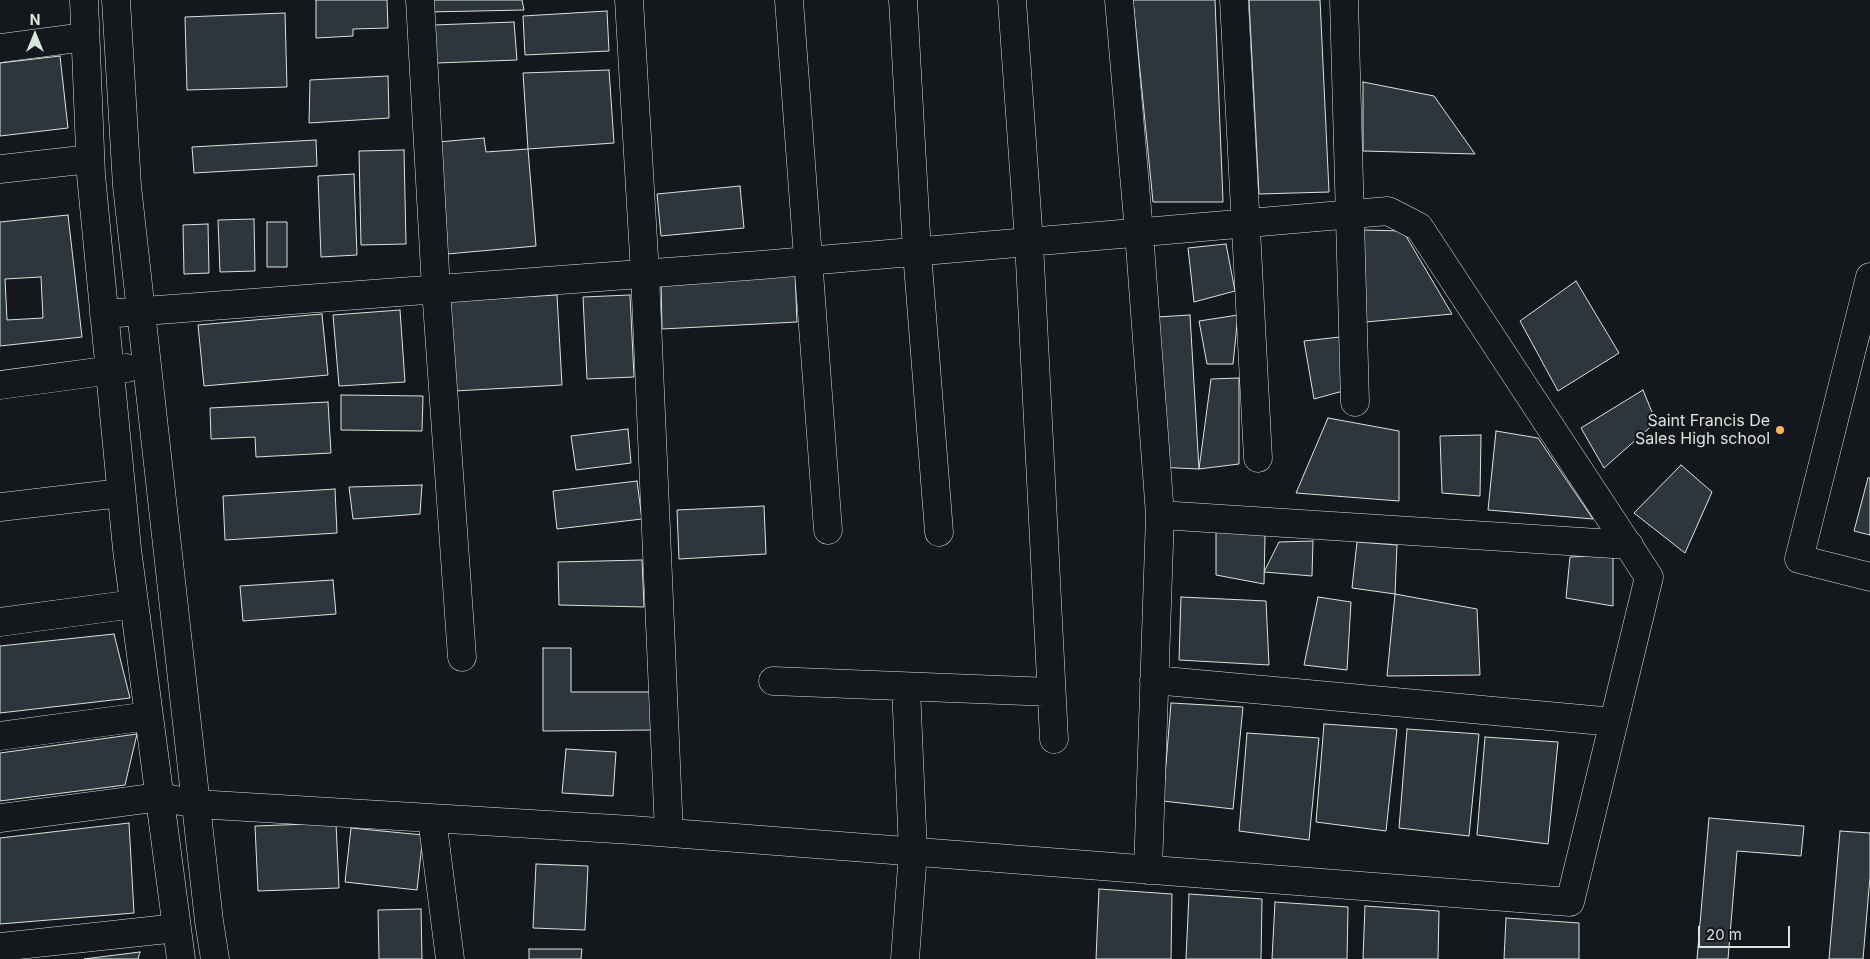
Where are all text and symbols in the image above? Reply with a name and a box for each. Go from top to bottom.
north arrow [10,10,60,60]
text: N [30,11,40,28]
place label: Saint Francis De Sales High school [1635,411,1770,449]
marker: Saint Francis De Sales High school [1774,424,1786,436]
scale bar [1700,916,1792,948]
text: 20 m [1706,925,1742,944]

